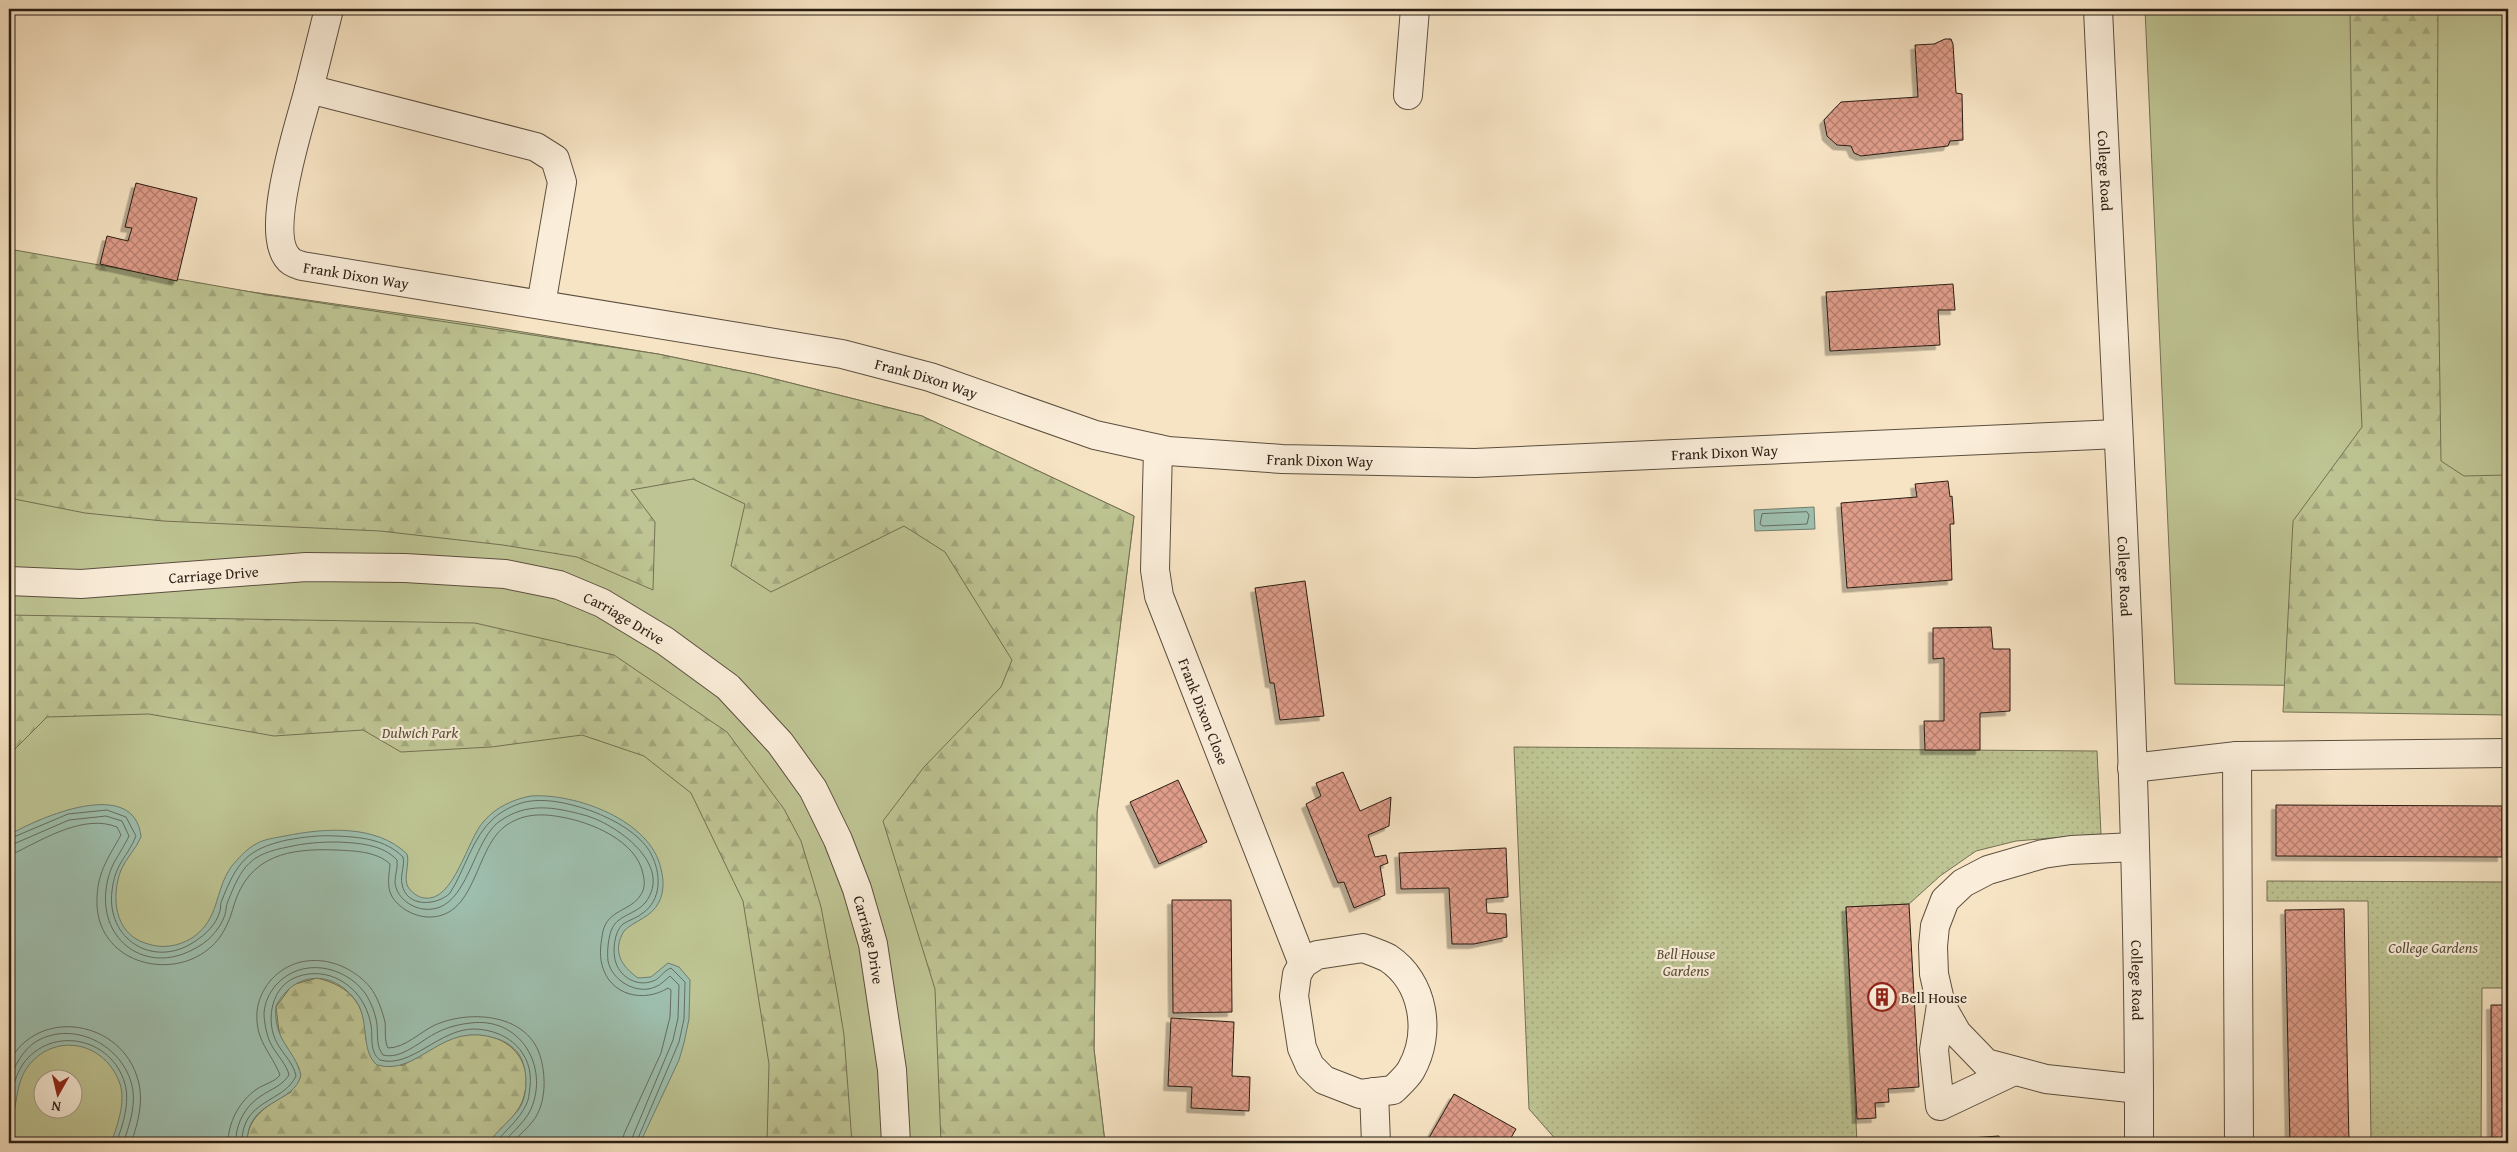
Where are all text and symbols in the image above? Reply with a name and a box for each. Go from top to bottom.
street label: College Road [2093,130,2118,212]
street label: Frank Dixon Way [302,256,411,294]
street label: Frank Dixon Way [873,353,981,404]
street label: Frank Dixon Way [1671,439,1779,465]
street label: Frank Dixon Way [1266,447,1374,471]
street label: College Road [2113,536,2137,617]
street label: Carriage Drive [168,560,259,588]
street label: Carriage Drive [581,586,669,649]
street label: Frank Dixon Close [1174,655,1234,768]
park label: Dulwich Park [381,722,458,743]
street label: Carriage Drive [849,893,889,985]
park label: College Gardens [2388,937,2478,958]
street label: College Road [2127,940,2149,1021]
park label: Bell House Gardens [1656,943,1715,981]
building icon: Bell House [1867,982,1897,1012]
place label: Bell House [1901,987,1967,1008]
north arrow [32,1070,82,1120]
text: N [50,1096,62,1117]

